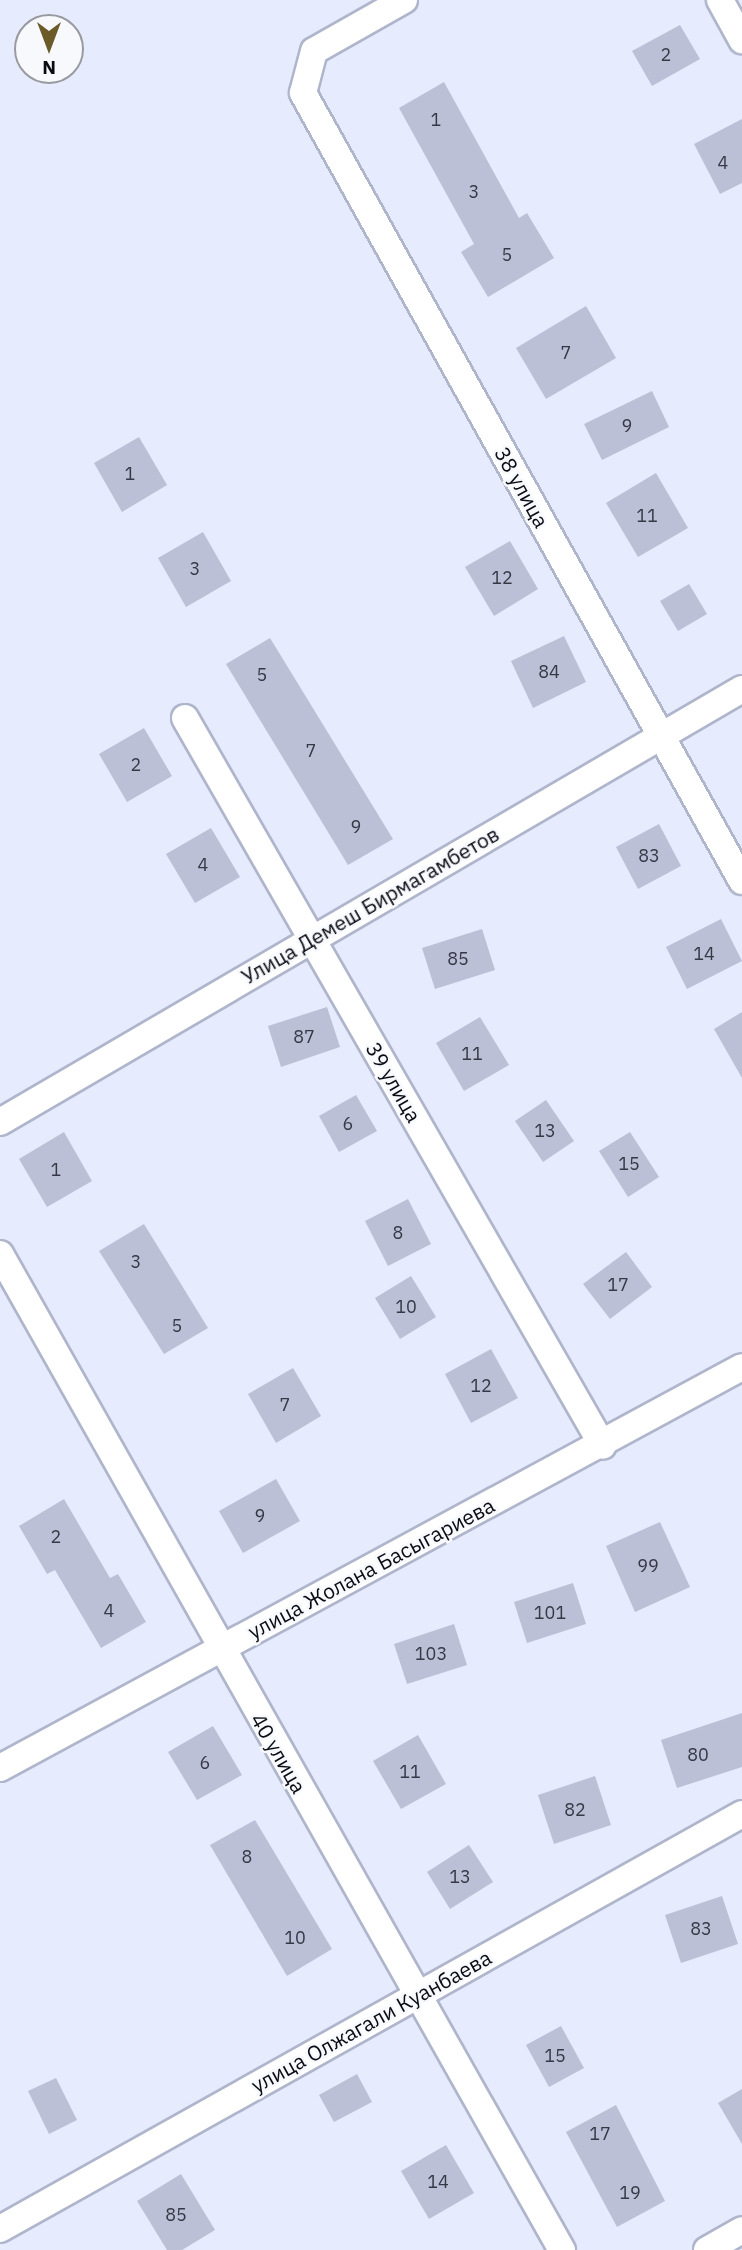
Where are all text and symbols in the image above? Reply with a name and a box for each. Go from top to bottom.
north arrow [14,14,84,84]
house number: 2 [661,44,671,66]
text: N [42,56,56,80]
house number: 1 [431,109,441,131]
house number: 4 [718,152,728,174]
house number: 3 [469,181,479,203]
house number: 5 [502,244,512,266]
house number: 7 [561,342,571,364]
house number: 9 [622,415,632,437]
street label: 38 улица [490,442,554,532]
house number: 1 [125,463,135,485]
house number: 11 [636,505,658,527]
house number: 3 [190,558,200,580]
house number: 12 [491,567,513,589]
house number: 84 [538,661,560,683]
house number: 5 [257,664,267,686]
house number: 7 [306,740,316,762]
house number: 2 [131,754,141,776]
house number: 9 [351,816,361,838]
street label: Улица Демеш Бирмагамбетов [237,821,503,989]
house number: 83 [638,845,660,867]
house number: 4 [198,854,208,876]
house number: 14 [693,943,715,965]
house number: 85 [447,948,469,970]
house number: 87 [293,1026,315,1048]
street label: 39 улица [361,1037,427,1127]
house number: 11 [461,1043,483,1065]
house number: 6 [343,1113,353,1135]
house number: 13 [534,1120,556,1142]
house number: 15 [618,1153,640,1175]
house number: 1 [51,1159,61,1181]
house number: 8 [393,1222,403,1244]
house number: 3 [131,1251,141,1273]
house number: 17 [607,1274,629,1296]
house number: 10 [395,1296,417,1318]
house number: 5 [172,1315,182,1337]
house number: 12 [470,1375,492,1397]
house number: 7 [280,1394,290,1416]
street label: улица Жолана Басыгариева [243,1492,499,1644]
house number: 9 [255,1505,265,1527]
house number: 2 [51,1526,61,1548]
house number: 99 [637,1555,659,1577]
house number: 4 [104,1600,114,1622]
house number: 101 [534,1602,566,1624]
house number: 103 [415,1643,447,1665]
street label: 40 улица [246,1708,312,1798]
house number: 80 [687,1744,709,1766]
house number: 6 [200,1752,210,1774]
house number: 11 [399,1761,421,1783]
house number: 82 [564,1799,586,1821]
house number: 8 [242,1846,252,1868]
house number: 13 [449,1866,471,1888]
house number: 83 [690,1918,712,1940]
house number: 10 [284,1927,306,1949]
street label: улица Олжагали Куанбаева [246,1944,496,2098]
house number: 15 [544,2045,566,2067]
house number: 17 [589,2123,611,2145]
house number: 14 [427,2171,449,2193]
house number: 19 [619,2182,641,2204]
house number: 85 [165,2204,187,2226]

